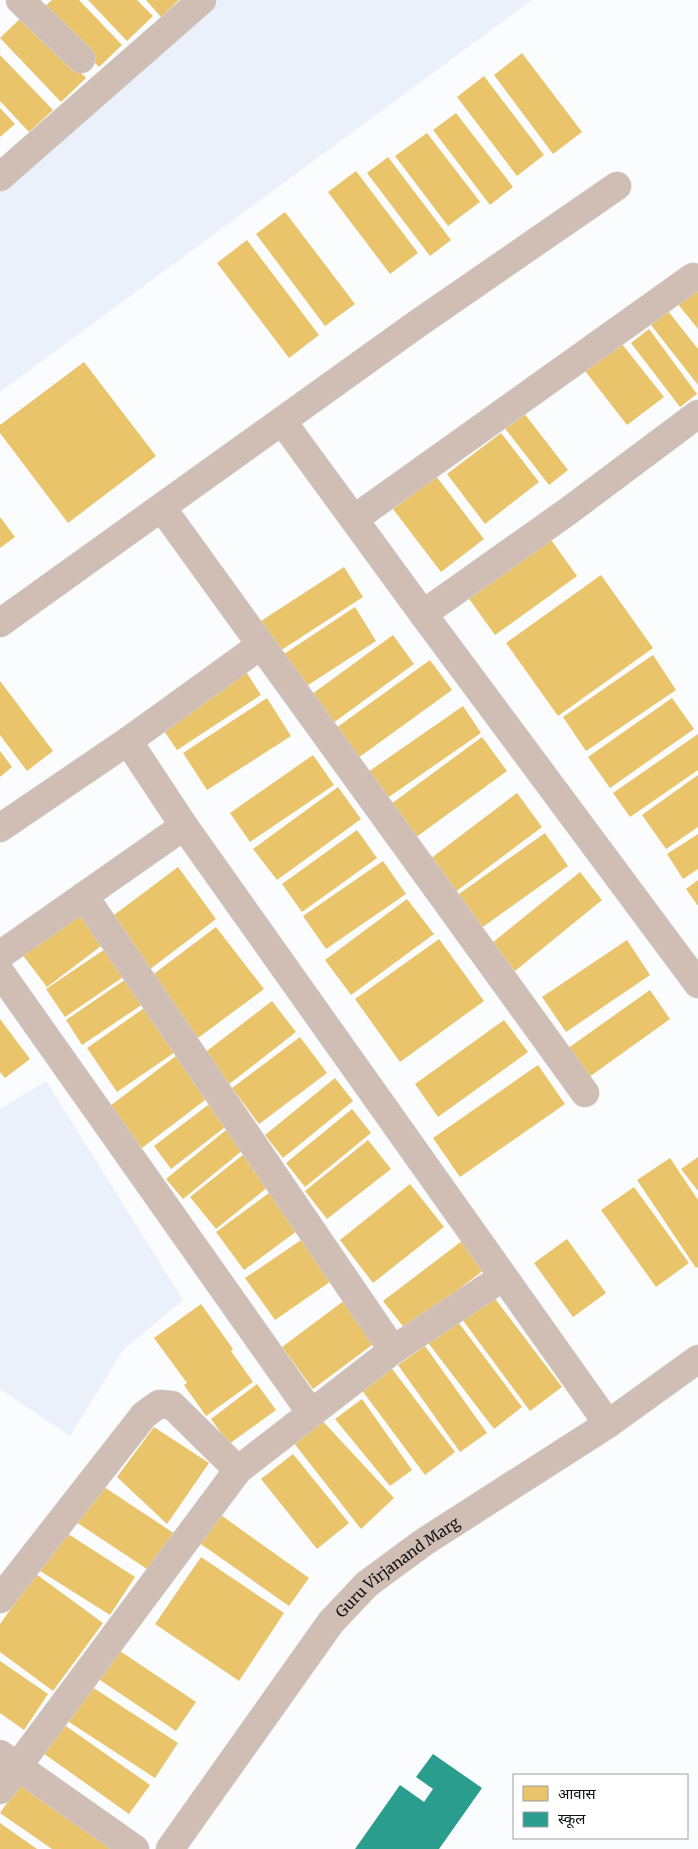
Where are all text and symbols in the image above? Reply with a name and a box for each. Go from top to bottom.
street label: Guru Virjanand Marg [331,1512,463,1621]
legend [513,1774,688,1839]
text: आवास [558,1784,597,1803]
text: स्कूल [558,1809,586,1829]

